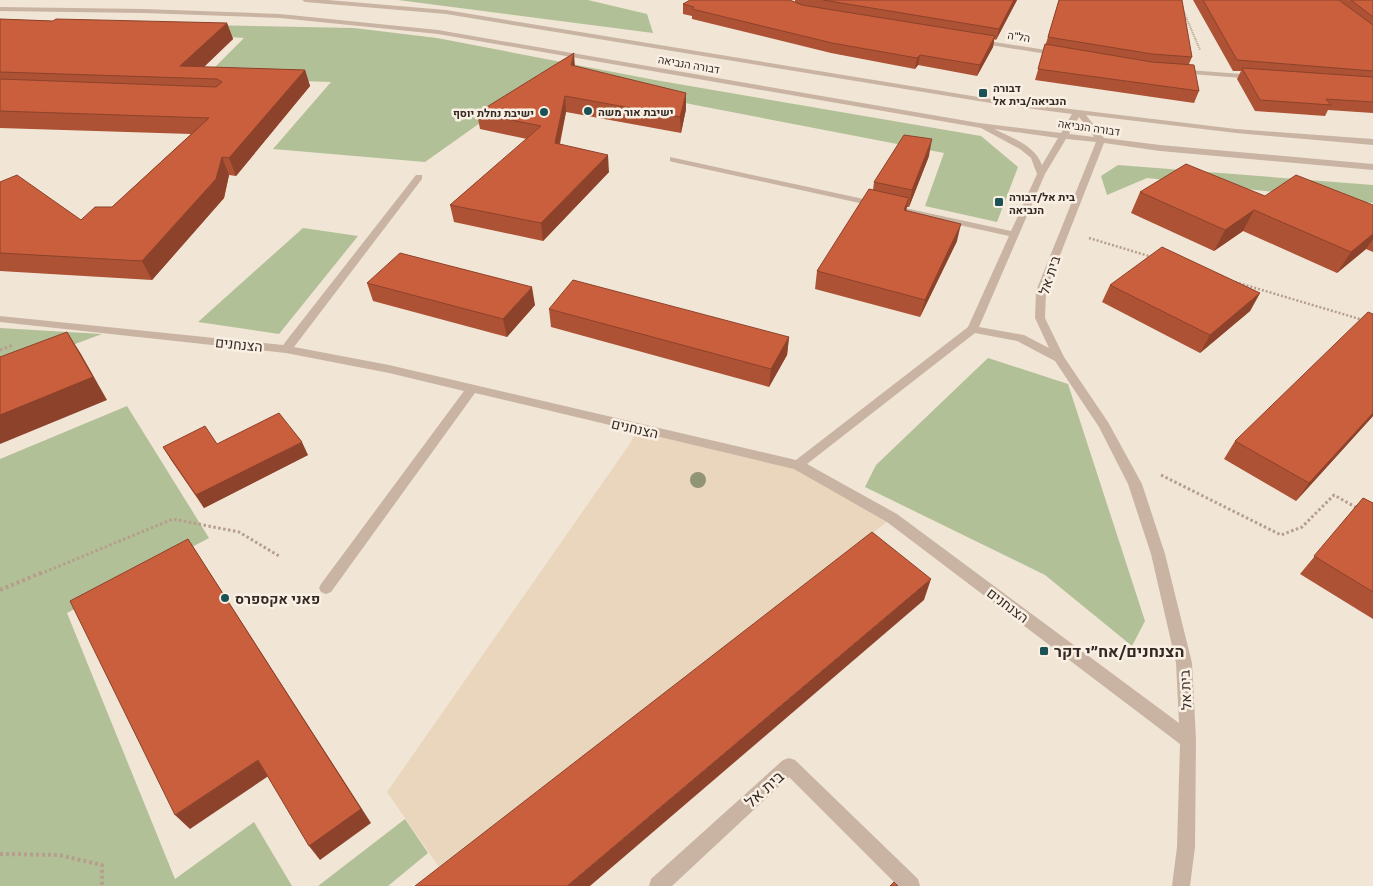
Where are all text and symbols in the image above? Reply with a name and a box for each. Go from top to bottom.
street label: הל"ה [1007,28,1031,44]
street label: דבורה הנביאה [657,52,721,76]
place label: דבורה הנביאה/בית אל [993,81,1066,107]
marker: דבורה הנביאה/בית אל [977,87,989,99]
marker: ישיבת אור משה [582,105,594,117]
place label: ישיבת אור משה [598,105,673,118]
place label: ישיבת נחלת יוסף [453,106,534,119]
marker: ישיבת נחלת יוסף [538,106,550,118]
street label: דבורה הנביאה [1057,116,1121,138]
place label: בית אל/דבורה הנביאה [1009,190,1075,216]
marker: בית אל/דבורה הנביאה [993,196,1005,208]
street label: בית אל [1035,253,1063,297]
street label: הצנחנים [214,333,264,355]
street label: הצנחנים [610,414,660,442]
street label: הצנחנים [984,584,1032,626]
place label: פאני אקספרס [235,590,320,607]
marker: פאני אקספרס [219,592,231,604]
place label: הצנחנים/אח״י דקר [1054,641,1184,661]
marker: הצנחנים/אח״י דקר [1038,645,1050,657]
street label: בית אל [1175,669,1195,710]
street label: בית אל [740,766,788,812]

